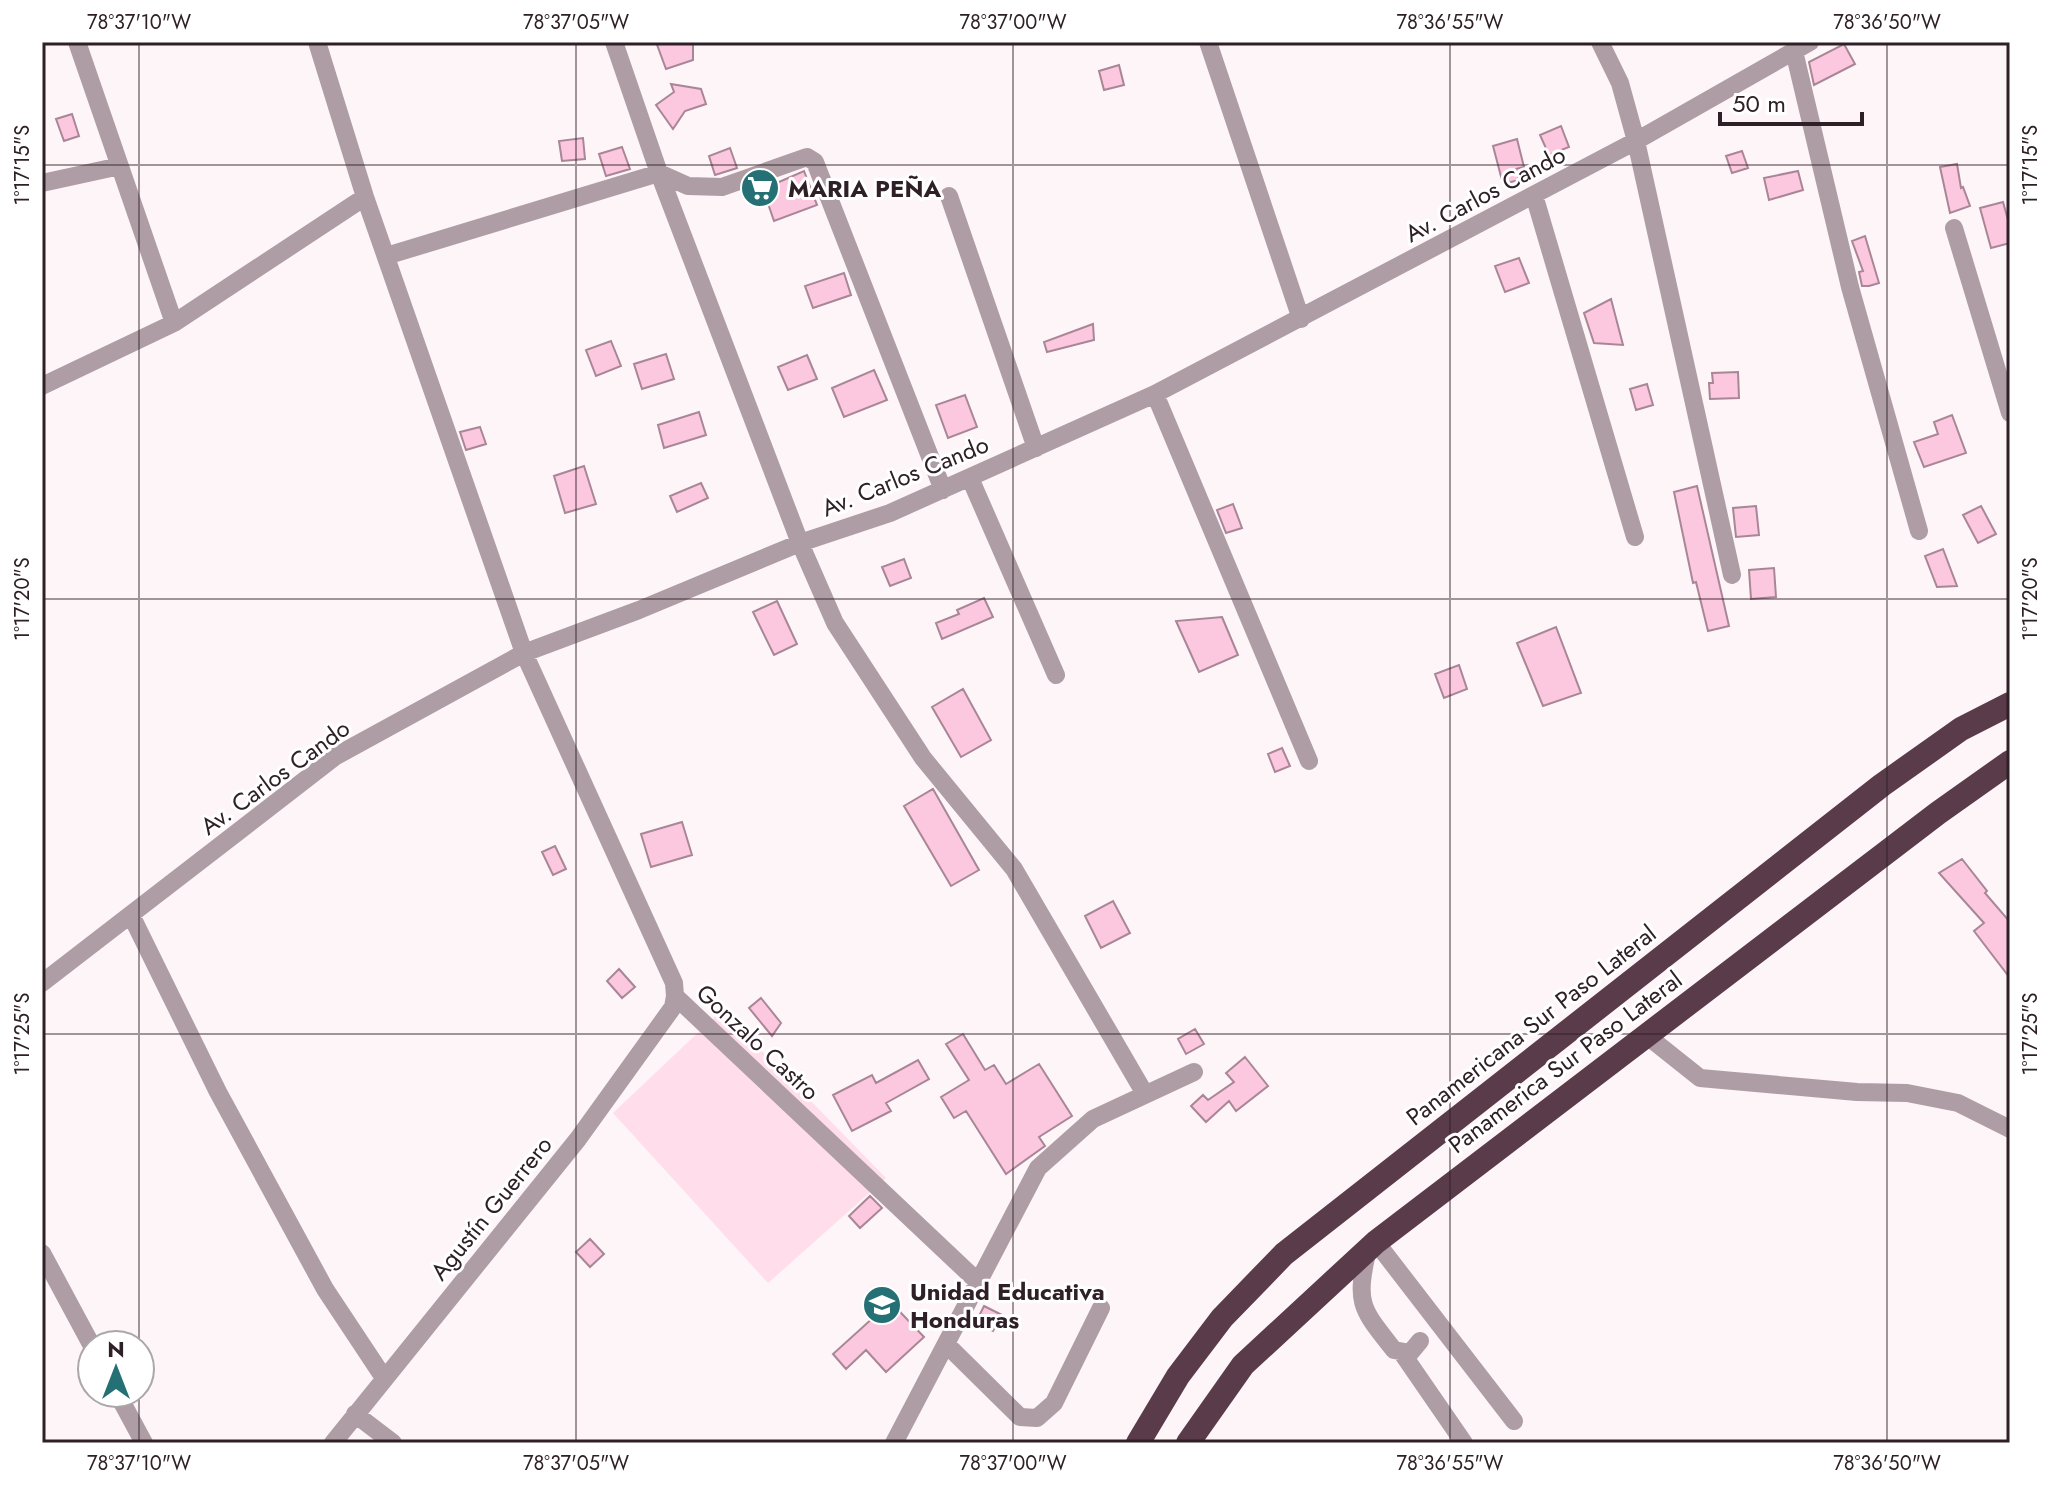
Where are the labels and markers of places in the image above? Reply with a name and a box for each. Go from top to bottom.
supermarket icon: MARIA PEÑA [739,167,781,209]
place label: MARIA PEÑA [788,171,942,206]
place label: Unidad Educativa Honduras [910,1274,1105,1337]
school or university icon: Unidad Educativa Honduras [861,1284,903,1326]

